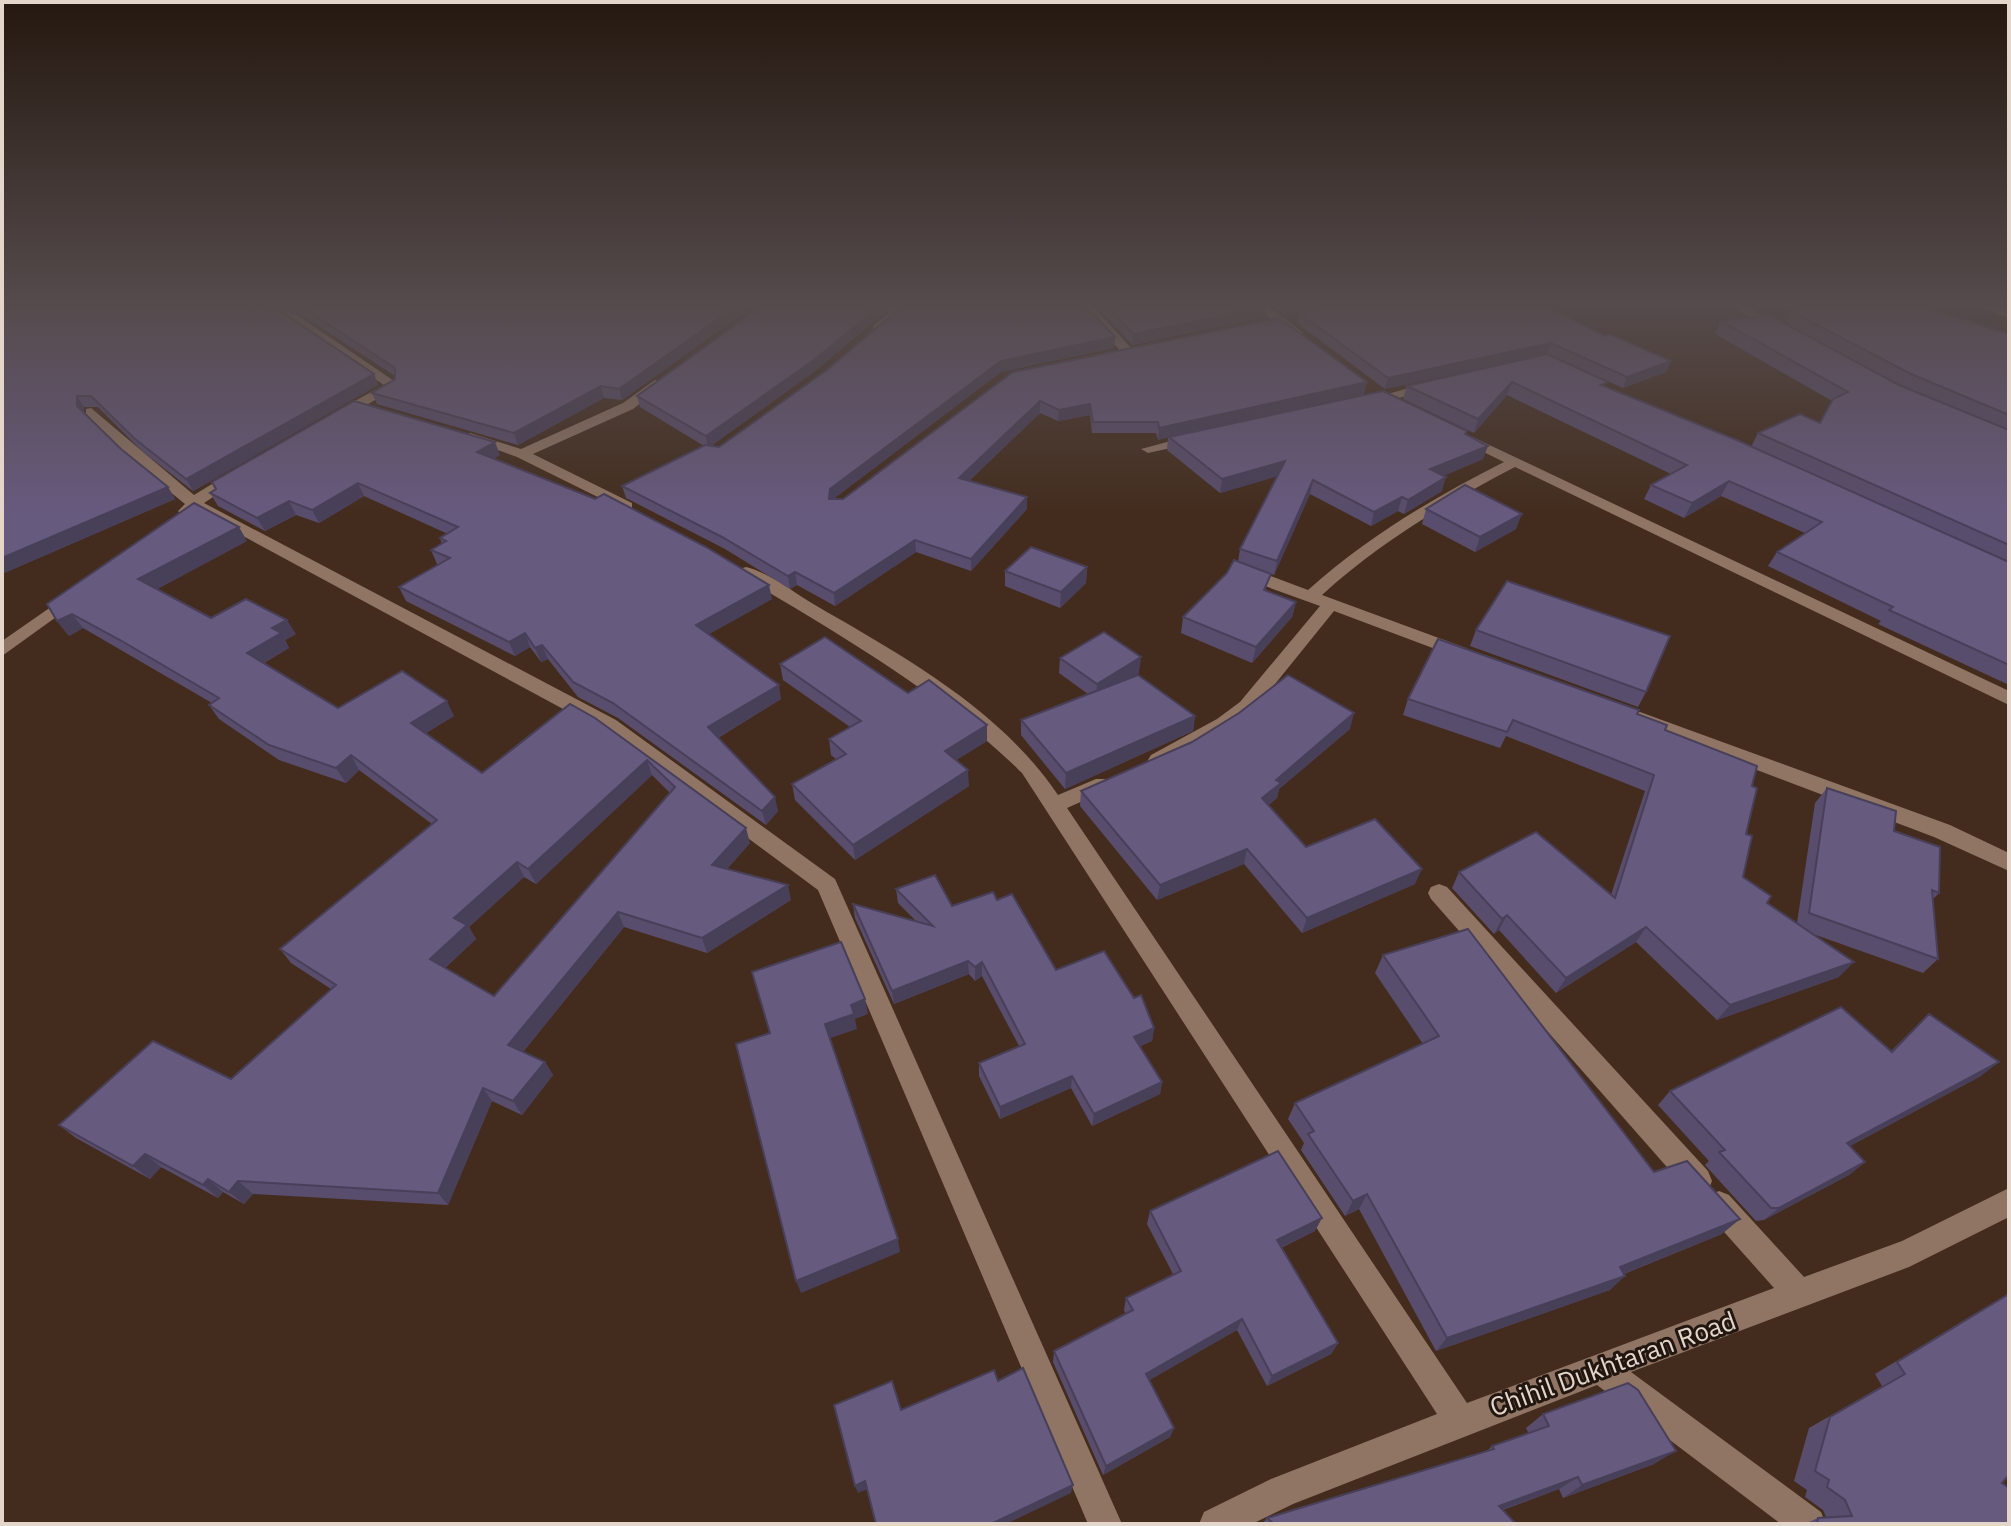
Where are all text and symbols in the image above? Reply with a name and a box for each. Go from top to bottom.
street label: Chihil Dukhtaran Road [1485,1303,1740,1423]

